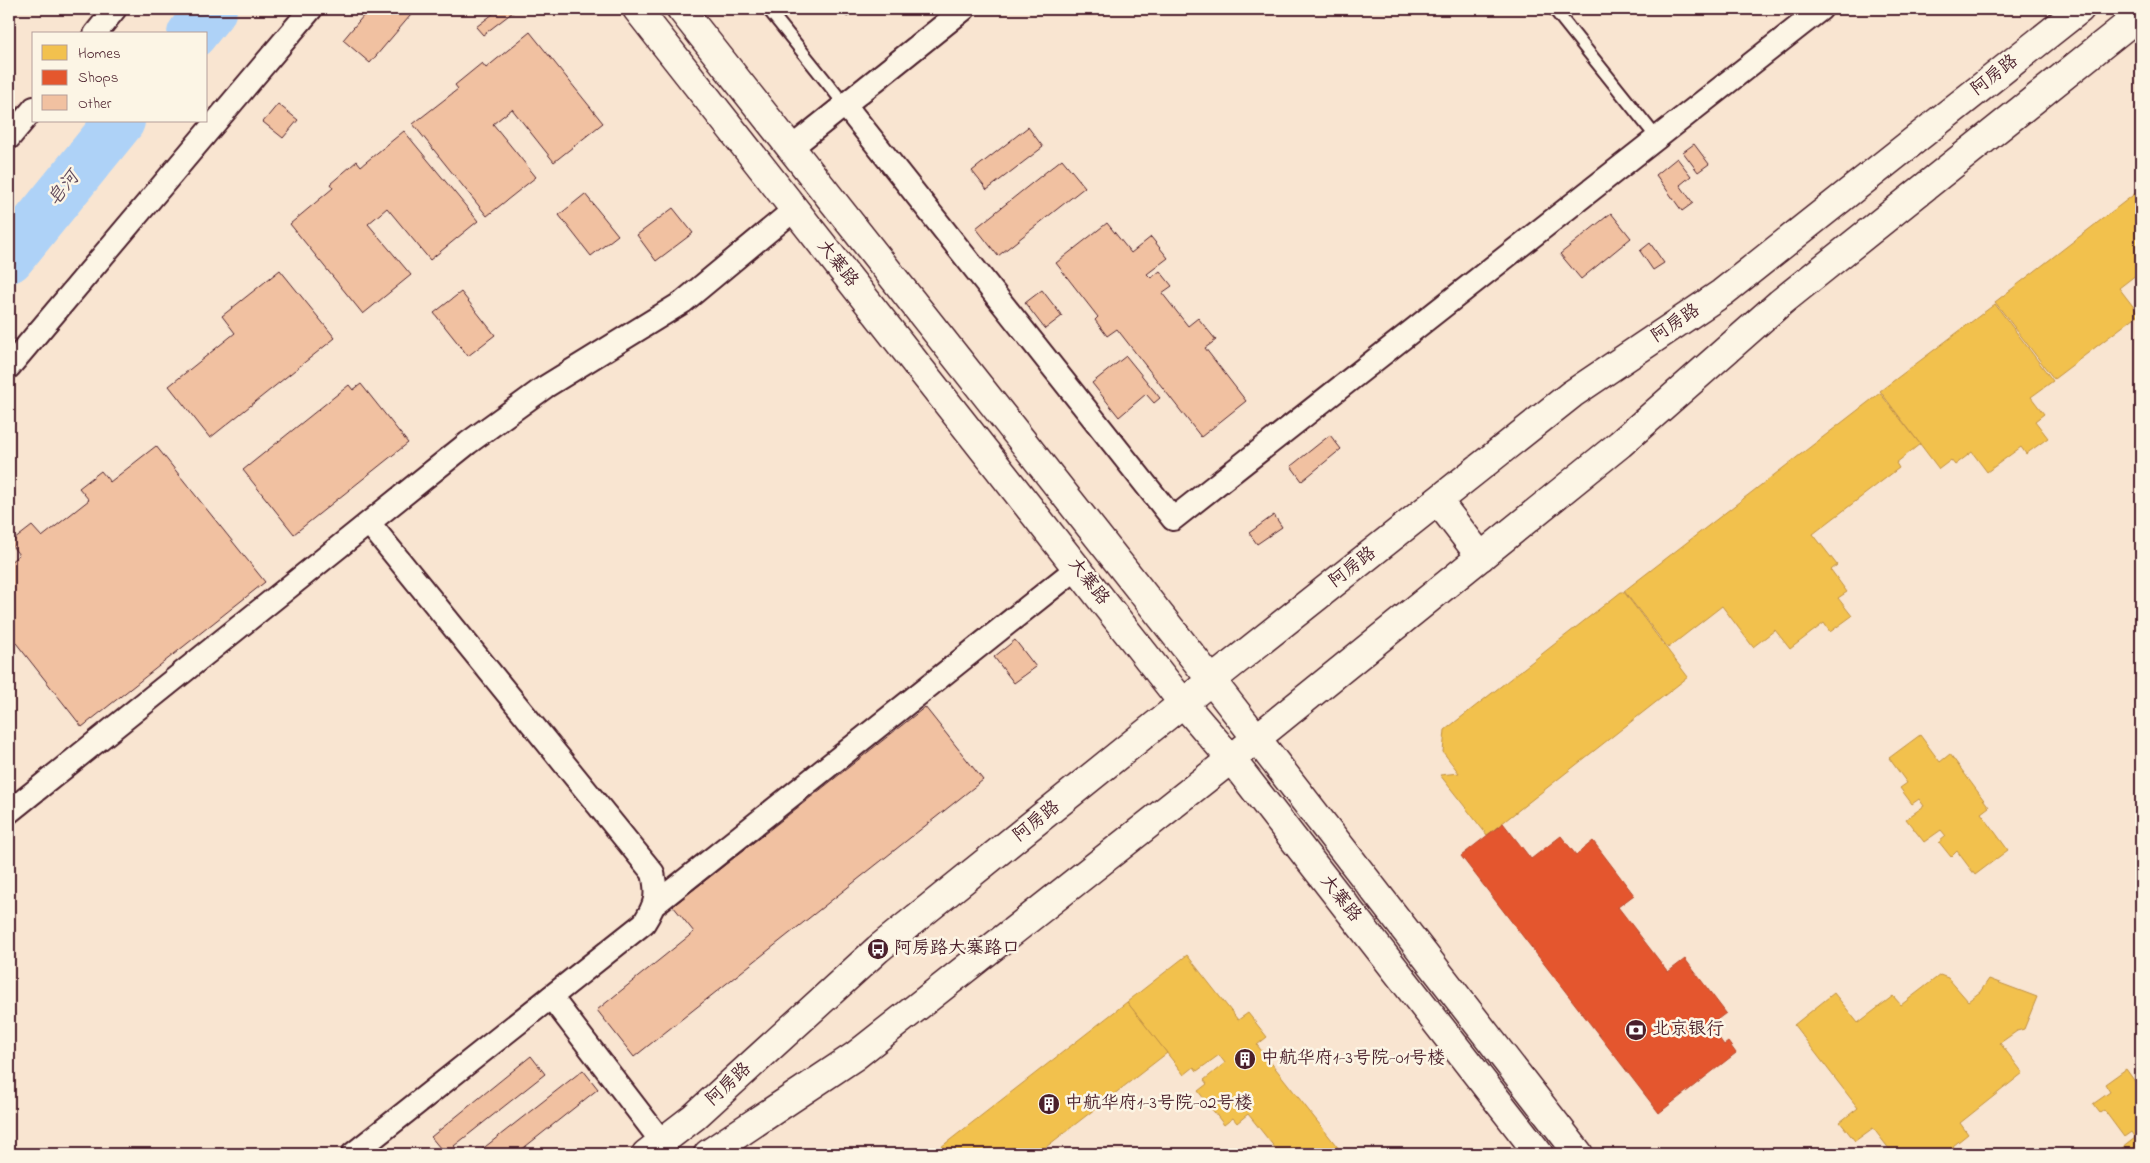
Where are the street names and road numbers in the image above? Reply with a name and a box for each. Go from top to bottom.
street label: 阿房路 [1966,49,2024,103]
street label: 大寨路 [810,235,864,293]
street label: 阿房路 [1646,298,1706,350]
street label: 阿房路 [1324,541,1382,595]
street label: 大寨路 [1061,553,1115,611]
street label: 阿房路 [1008,795,1066,849]
street label: 大寨路 [1313,870,1367,928]
street label: 阿房路 [700,1057,758,1113]

